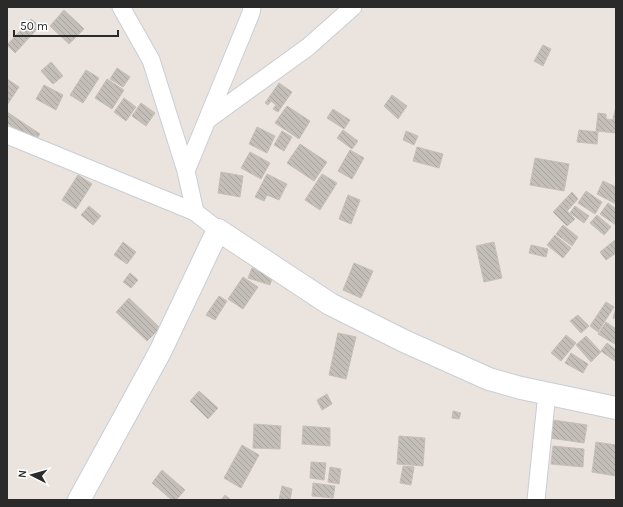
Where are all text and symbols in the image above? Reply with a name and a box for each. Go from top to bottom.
scale bar [14,12,118,38]
text: 50 m [20,19,48,33]
north arrow [12,455,52,495]
text: N [16,469,29,479]

